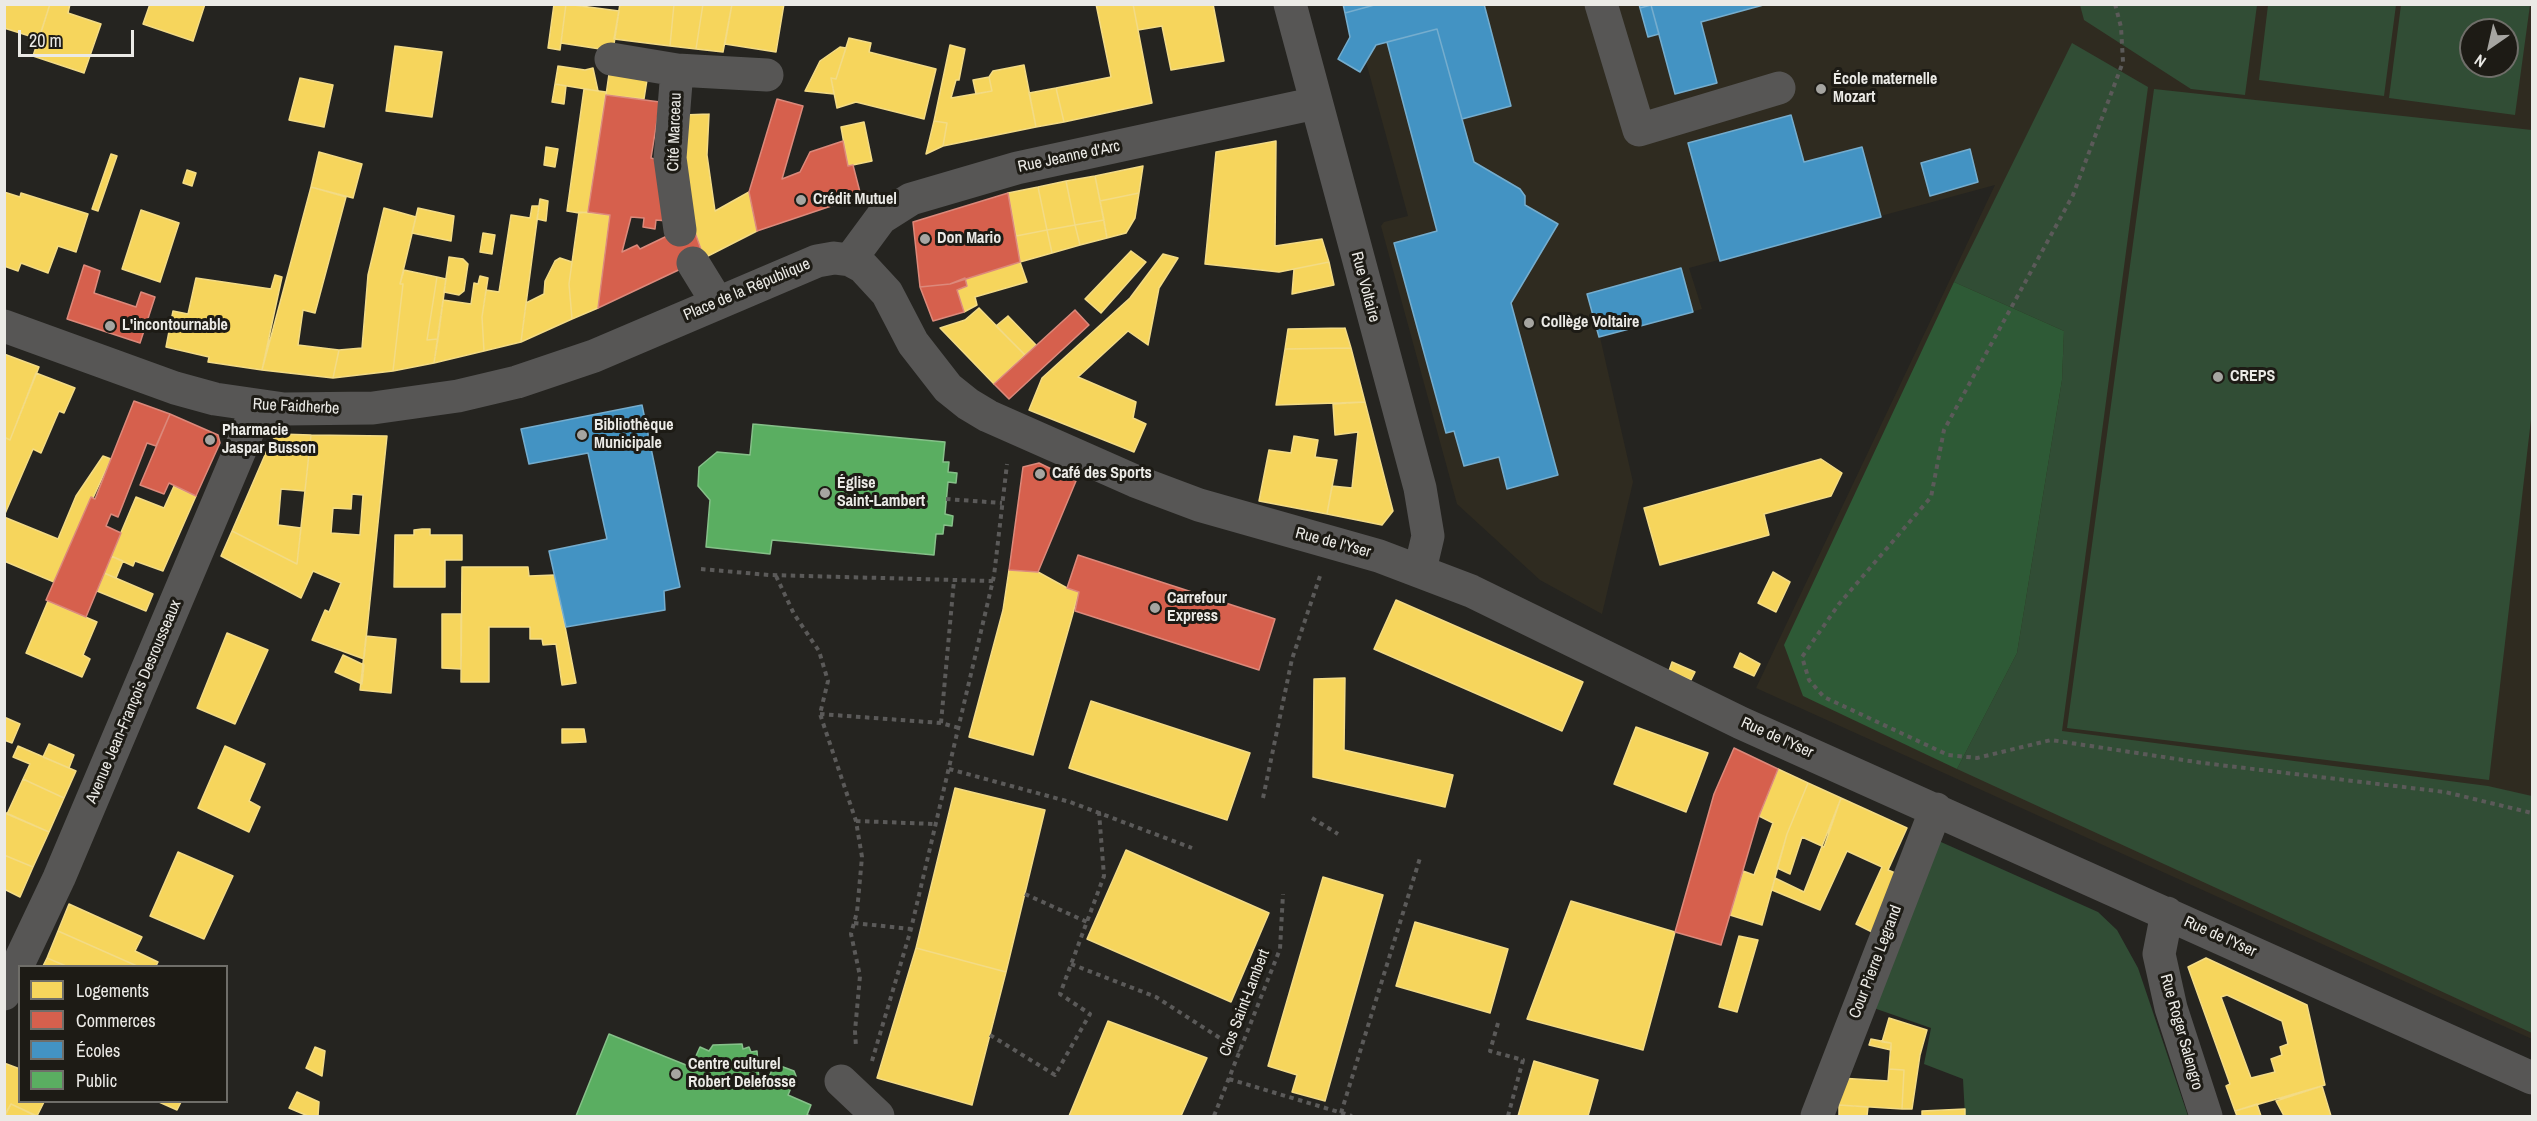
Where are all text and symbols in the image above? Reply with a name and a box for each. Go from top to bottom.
scale bar [21,18,136,56]
north arrow [2459,18,2519,78]
text: 20 m [29,28,62,53]
text: N [2470,49,2490,73]
place label: École maternelle Mozart [1833,70,1937,108]
marker: École maternelle Mozart [1814,82,1828,96]
street label: Cité Marceau [664,92,686,172]
street label: Rue Jeanne d'Arc [1016,137,1122,177]
place label: Crédit Mutuel [813,190,897,210]
marker: Crédit Mutuel [794,193,808,207]
place label: Don Mario [937,229,1001,249]
marker: Don Mario [918,232,932,246]
street label: Rue Voltaire [1346,250,1384,324]
street label: Place de la République [681,255,813,325]
place label: Collège Voltaire [1541,313,1639,333]
place label: L'incontournable [122,316,228,336]
marker: Collège Voltaire [1522,316,1536,330]
marker: L'incontournable [103,319,117,333]
place label: CREPS [2230,367,2275,387]
marker: CREPS [2211,370,2225,384]
street label: Rue Faidherbe [252,395,340,419]
place label: Bibliothèque Municipale [594,416,673,454]
place label: Pharmacie Jaspar Busson [222,421,316,459]
marker: Bibliothèque Municipale [575,428,589,442]
marker: Pharmacie Jaspar Busson [203,433,217,447]
place label: Café des Sports [1052,464,1152,484]
marker: Café des Sports [1033,467,1047,481]
place label: Église Saint-Lambert [837,474,925,512]
marker: Église Saint-Lambert [818,486,832,500]
street label: Rue de l'Yser [1293,524,1373,562]
place label: Carrefour Express [1167,589,1227,627]
street label: Avenue Jean-François Desrousseaux [82,597,186,807]
marker: Carrefour Express [1148,601,1162,615]
street label: Rue de l'Yser [1738,713,1816,763]
street label: Cour Pierre Legrand [1846,903,1906,1021]
street label: Rue de l'Yser [2181,912,2259,962]
street label: Clos Saint-Lambert [1216,947,1274,1059]
legend [18,965,228,1103]
street label: Rue Roger Salengro [2155,972,2207,1092]
text: Logements [76,978,149,1003]
text: Commerces [76,1008,156,1033]
text: Écoles [76,1038,120,1063]
place label: Centre culturel Robert Delefosse [688,1055,796,1093]
marker: Centre culturel Robert Delefosse [669,1067,683,1081]
text: Public [76,1068,117,1093]

